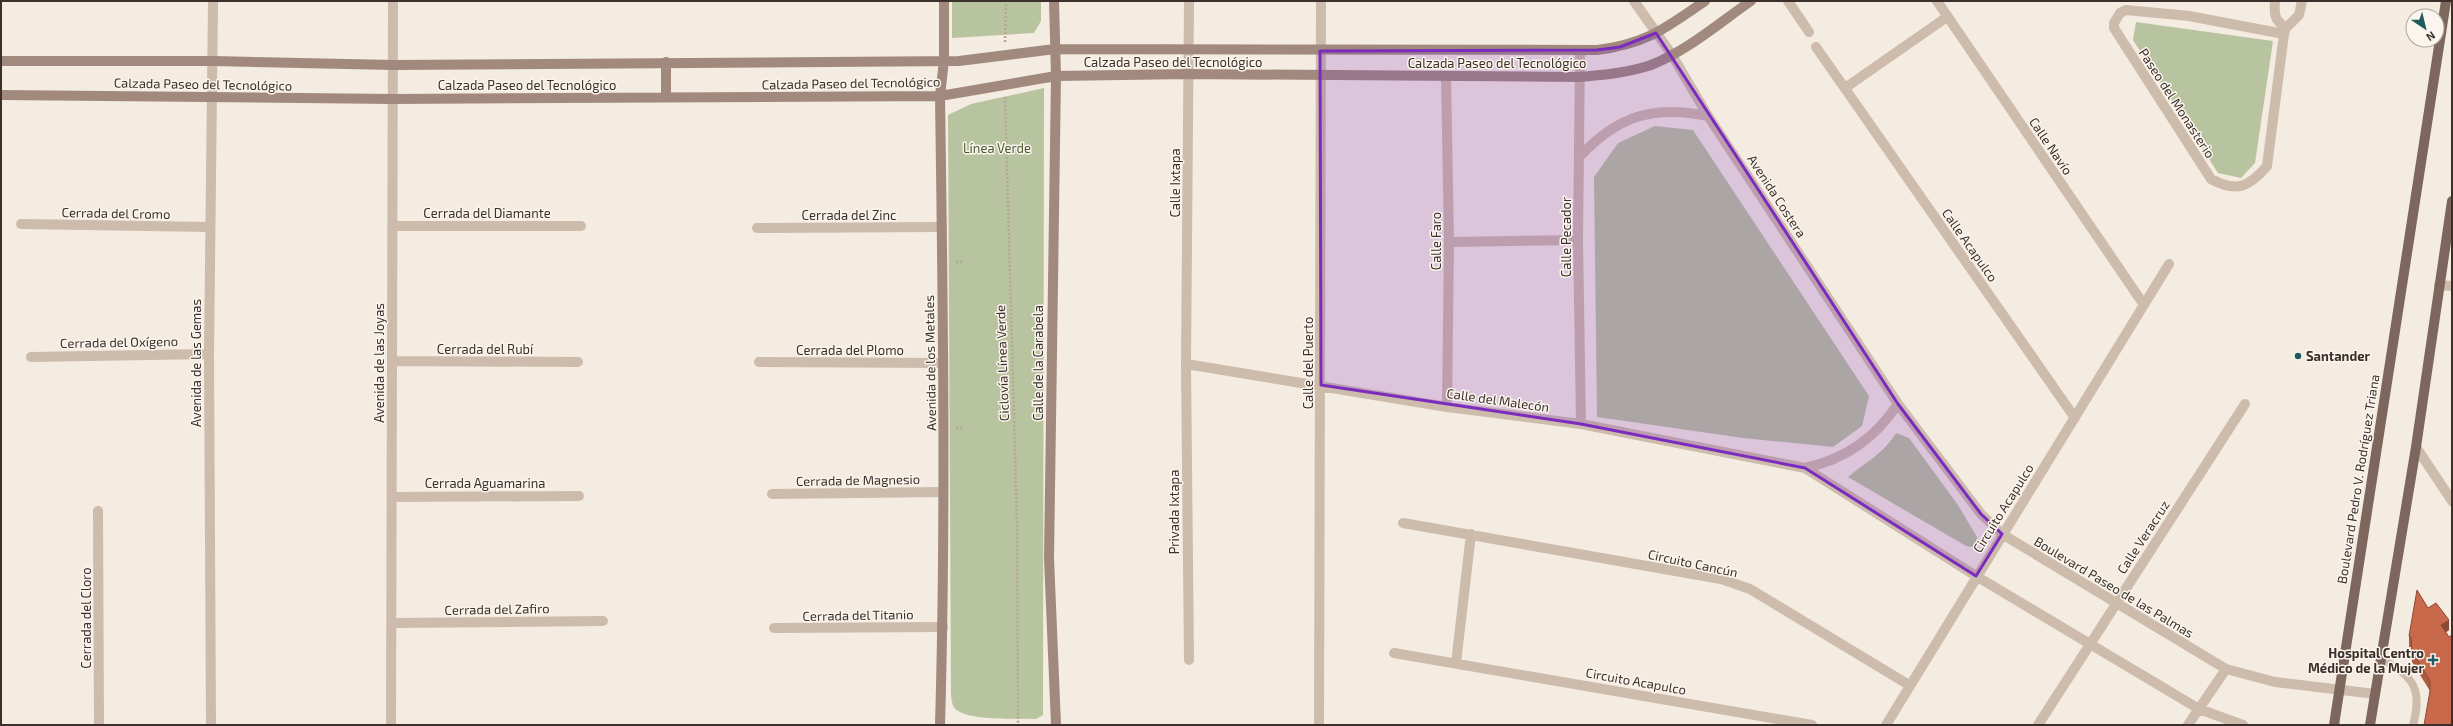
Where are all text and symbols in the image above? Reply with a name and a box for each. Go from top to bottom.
north arrow [2405,8,2445,48]
text: N [2424,29,2438,44]
street label: Paseo del Monasterio [2136,45,2218,161]
street label: Calzada Paseo del Tecnológico [1084,54,1262,70]
street label: Calzada Paseo del Tecnológico [1408,55,1586,71]
street label: Calzada Paseo del Tecnológico [762,73,940,93]
street label: Calzada Paseo del Tecnológico [114,74,292,94]
street label: Calzada Paseo del Tecnológico [438,77,616,93]
street label: Calle Navío [2026,114,2076,178]
park label: Línea Verde [963,140,1031,156]
street label: Calle Ixtapa [1167,148,1183,218]
street label: Avenida Costera [1744,152,1810,240]
street label: Calle Pecador [1558,197,1574,277]
street label: Cerrada del Cromo [61,204,171,222]
street label: Cerrada del Diamante [423,205,551,221]
street label: Calle Acapulco [1939,205,2001,285]
street label: Cerrada del Zinc [802,207,896,223]
street label: Calle Faro [1428,212,1444,270]
street label: Avenida de los Metales [921,295,939,431]
street label: Avenida de las Gemas [188,299,204,427]
street label: Avenida de las Joyas [371,303,387,423]
street label: Ciclovía Línea Verde [992,305,1012,421]
street label: Calle de la Carabela [1030,305,1046,421]
street label: Calle del Puerto [1300,317,1316,409]
street label: Cerrada del Oxígeno [60,333,178,351]
street label: Cerrada del Rubí [437,341,534,357]
street label: Cerrada del Plomo [796,342,904,358]
place label: Santander [2306,348,2370,364]
marker: Santander [2293,351,2303,361]
street label: Boulevard Pedro V. Rodríguez Triana [2334,373,2382,585]
street label: Calle del Malecón [1446,385,1550,415]
street label: Circuito Acapulco [1969,461,2037,555]
street label: Privada Ixtapa [1166,470,1182,554]
street label: Cerrada de Magnesio [796,471,920,489]
street label: Cerrada Aguamarina [425,475,545,491]
street label: Calle Veracruz [2113,497,2173,577]
street label: Boulevard Paseo de las Palmas [2031,533,2197,641]
street label: Circuito Cancún [1647,546,1739,580]
street label: Cerrada del Cloro [78,567,94,669]
street label: Cerrada del Zafiro [444,600,550,618]
street label: Cerrada del Titanio [802,606,914,624]
place label: Hospital Centro Médico de la Mujer [2308,645,2424,676]
marker: Hospital Centro Médico de la Mujer [2427,654,2439,666]
street label: Circuito Acapulco [1585,664,1687,698]

